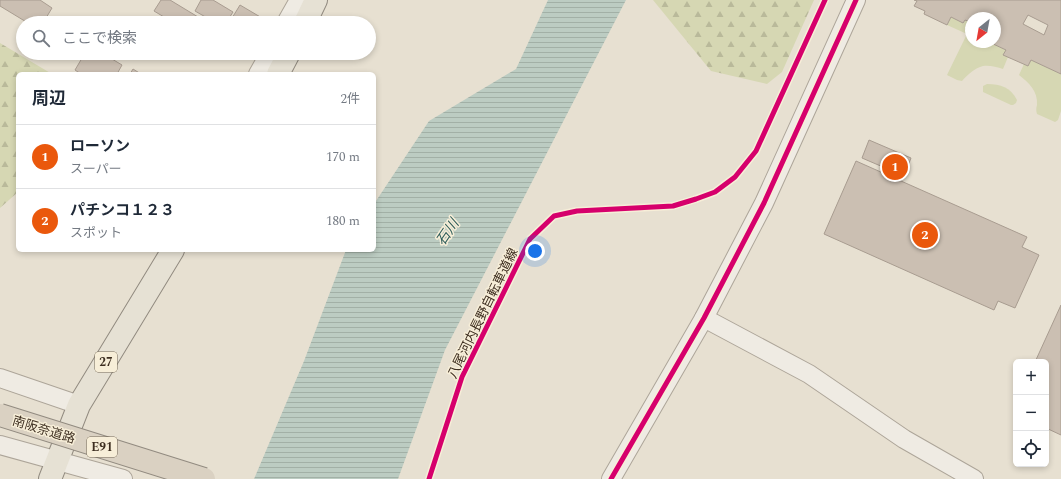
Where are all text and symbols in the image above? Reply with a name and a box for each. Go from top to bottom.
north arrow [965,12,1001,48]
search box [16,16,376,60]
icon: search [30,27,52,49]
text: ここで検索 [62,27,137,50]
text: 周辺 [32,86,66,112]
text: 2件 [340,89,360,109]
text: ローソン [70,135,130,158]
text: 1 [41,147,49,167]
text: 170 m [326,147,360,167]
pin: 1 [882,152,908,182]
text: スーパー [70,159,122,179]
text: パチンコ１２３ [70,199,175,222]
text: 2 [41,211,49,231]
text: 180 m [326,211,360,231]
water label: 石川 [431,213,465,250]
pin: 2 [912,220,938,250]
text: スポット [70,223,122,243]
your location [525,241,545,261]
street label: 八尾河内長野自転車道線 [443,245,523,382]
road number: 27 [95,352,117,372]
map controls [1013,359,1049,467]
button: + [1013,359,1049,395]
button: − [1013,395,1049,431]
street label: 南阪奈道路 [10,411,78,449]
button: locate [1013,431,1049,467]
road number: E91 [87,437,117,457]

